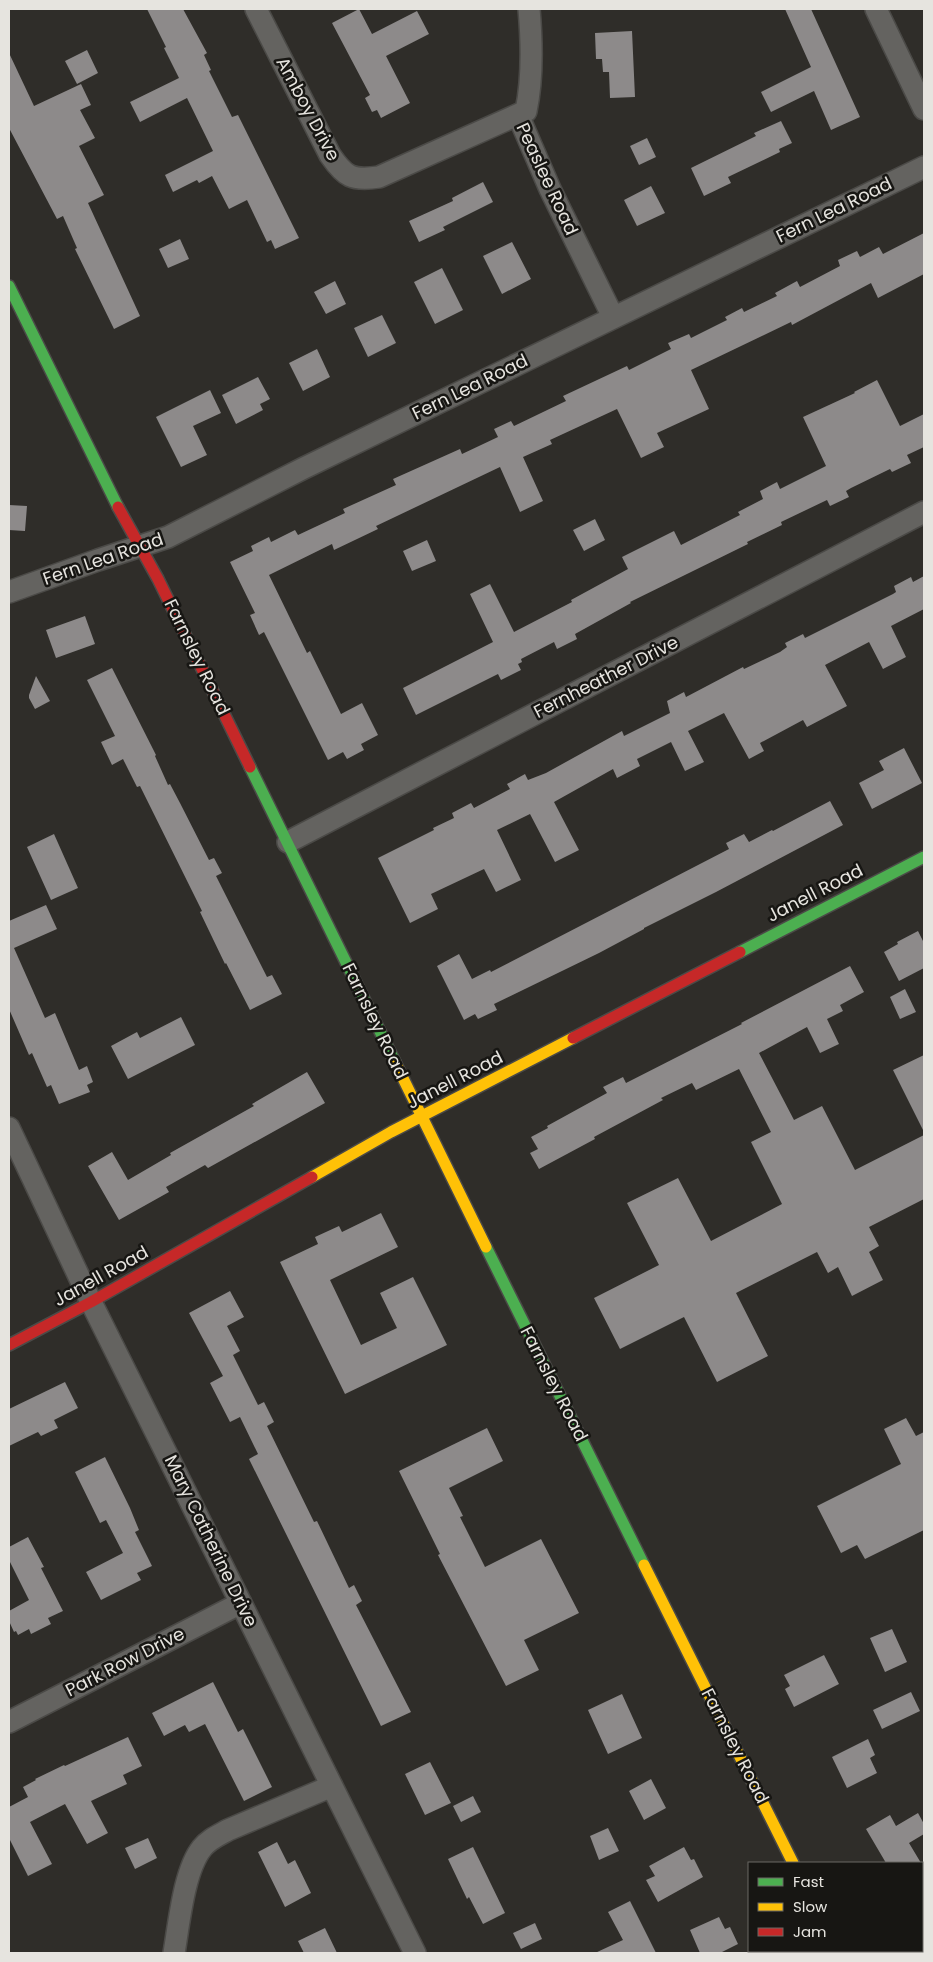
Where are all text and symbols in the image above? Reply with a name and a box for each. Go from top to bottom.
street label: Amboy Drive [271,52,346,165]
street label: Peaslee Road [510,118,584,239]
street label: Fern Lea Road [772,171,896,248]
street label: Fern Lea Road [408,348,532,425]
street label: Fern Lea Road [39,526,166,591]
street label: Farnsley Road [159,595,236,719]
street label: Fernheather Drive [529,629,682,724]
street label: Janell Road [762,858,867,927]
street label: Farnsley Road [337,959,414,1083]
street label: Janell Road [402,1045,507,1114]
street label: Janell Road [49,1239,153,1312]
street label: Farnsley Road [515,1322,594,1446]
street label: Mary Catherine Drive [159,1451,264,1631]
street label: Park Row Drive [61,1621,189,1702]
street label: Farnsley Road [696,1684,775,1808]
legend [748,1862,923,1952]
text: Fast [793,1871,824,1892]
text: Slow [793,1896,828,1917]
text: Jam [793,1921,827,1942]

